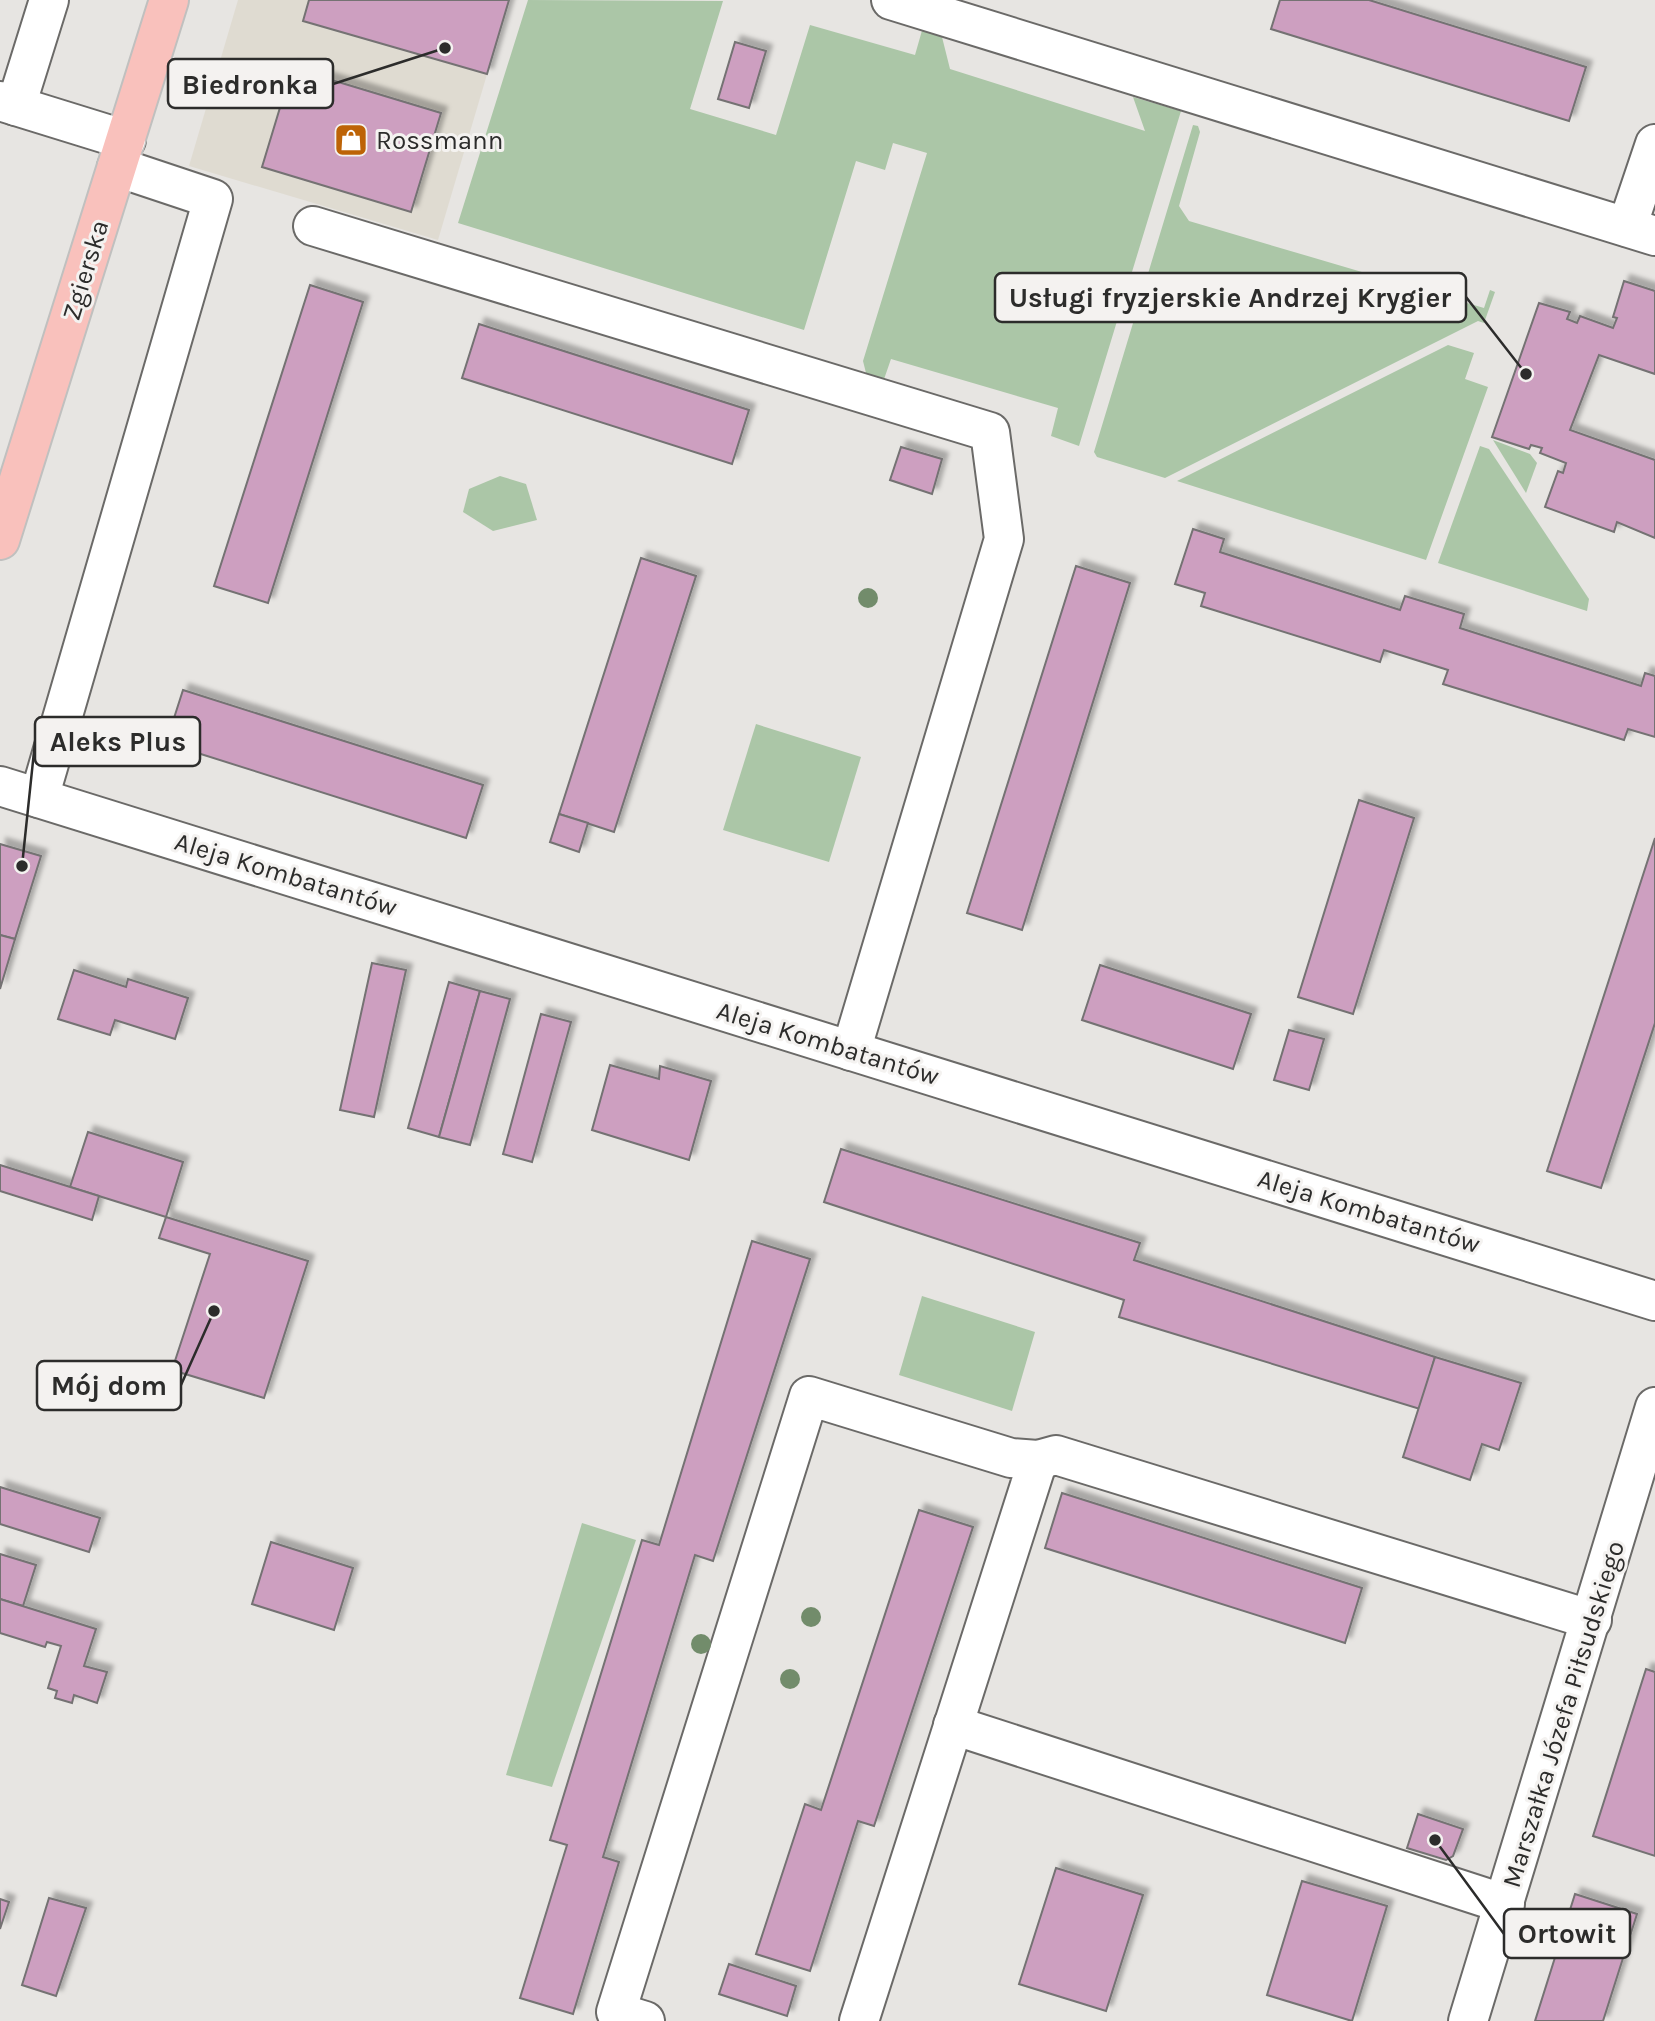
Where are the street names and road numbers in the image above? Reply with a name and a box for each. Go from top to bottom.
street label: Zgierska [56,216,115,324]
street label: Aleja Kombatantów [171,826,401,923]
street label: Aleja Kombatantów [713,995,943,1092]
street label: Aleja Kombatantów [1254,1163,1484,1260]
street label: Marszałka Józefa Piłsudskiego [1496,1537,1631,1891]

